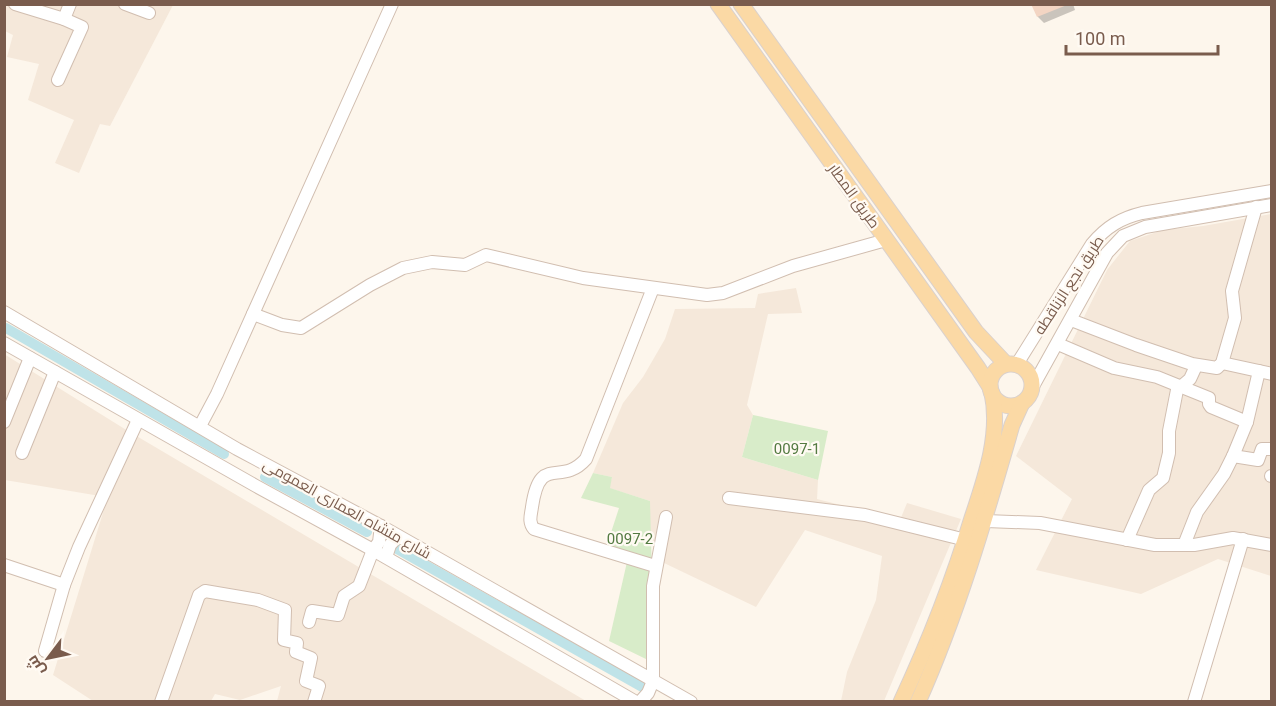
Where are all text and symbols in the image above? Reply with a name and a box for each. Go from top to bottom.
scale bar [1066,18,1218,56]
text: 100 m [1075,28,1126,49]
street label: طريق المطار [823,159,884,233]
street label: طريق نجع الزناقطه [1030,232,1109,339]
park label: 0097-1 [774,440,820,458]
street label: شارع منشاه العمارى العمومى [259,455,434,565]
park label: 0097-2 [607,530,653,548]
north arrow [18,628,78,688]
text: ش [22,652,49,679]

